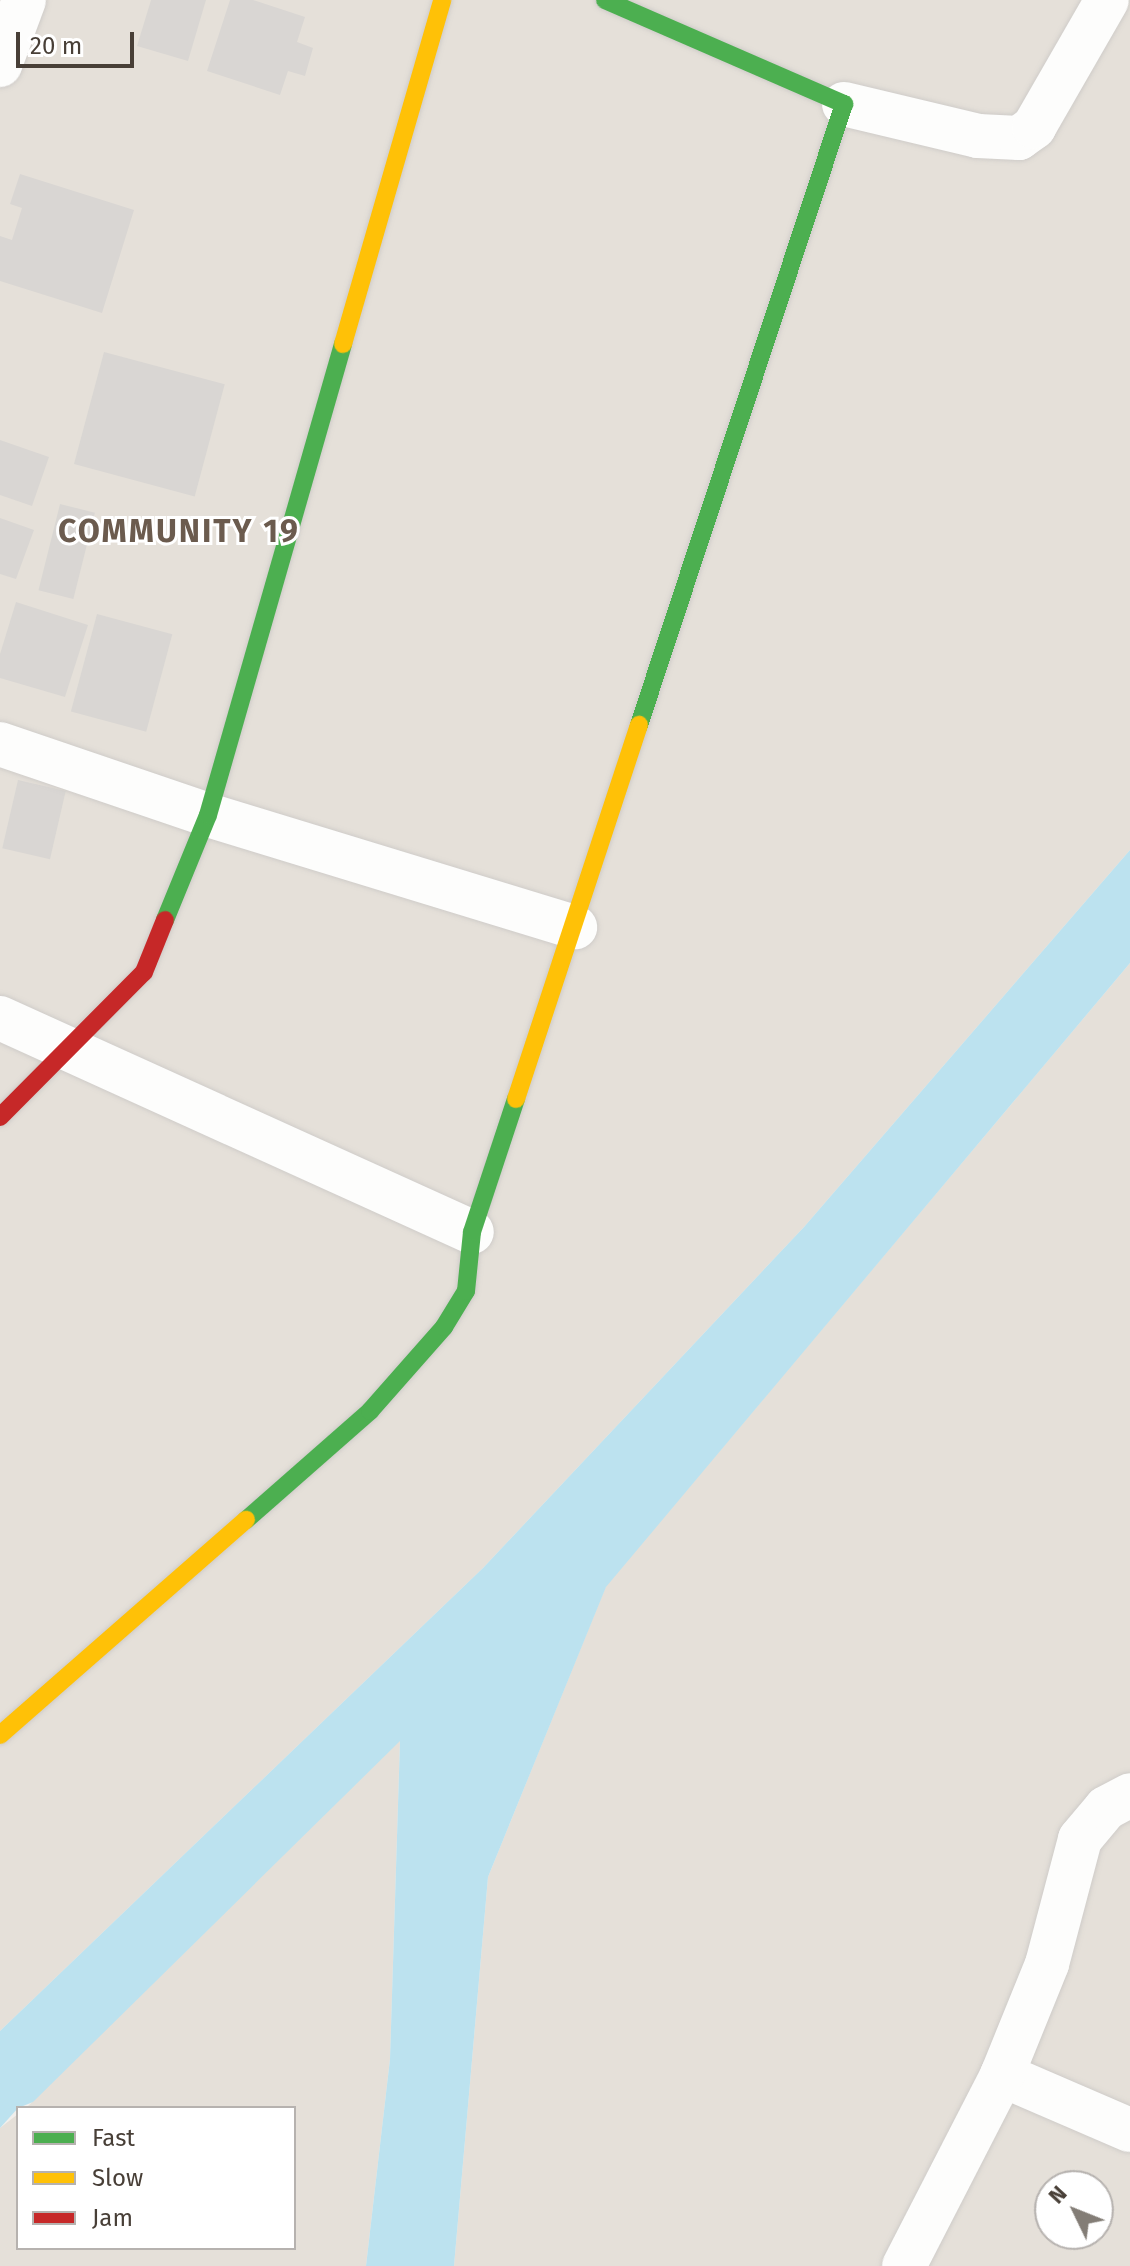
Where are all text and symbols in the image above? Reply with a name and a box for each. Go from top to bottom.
scale bar [20,16,138,66]
text: 20 m [30,32,82,60]
district label: COMMUNITY 19 [58,512,300,550]
legend [16,2106,296,2250]
text: Fast [92,2124,135,2152]
text: Slow [92,2164,143,2192]
north arrow [1034,2170,1114,2250]
text: N [1043,2180,1072,2209]
text: Jam [92,2204,133,2232]

